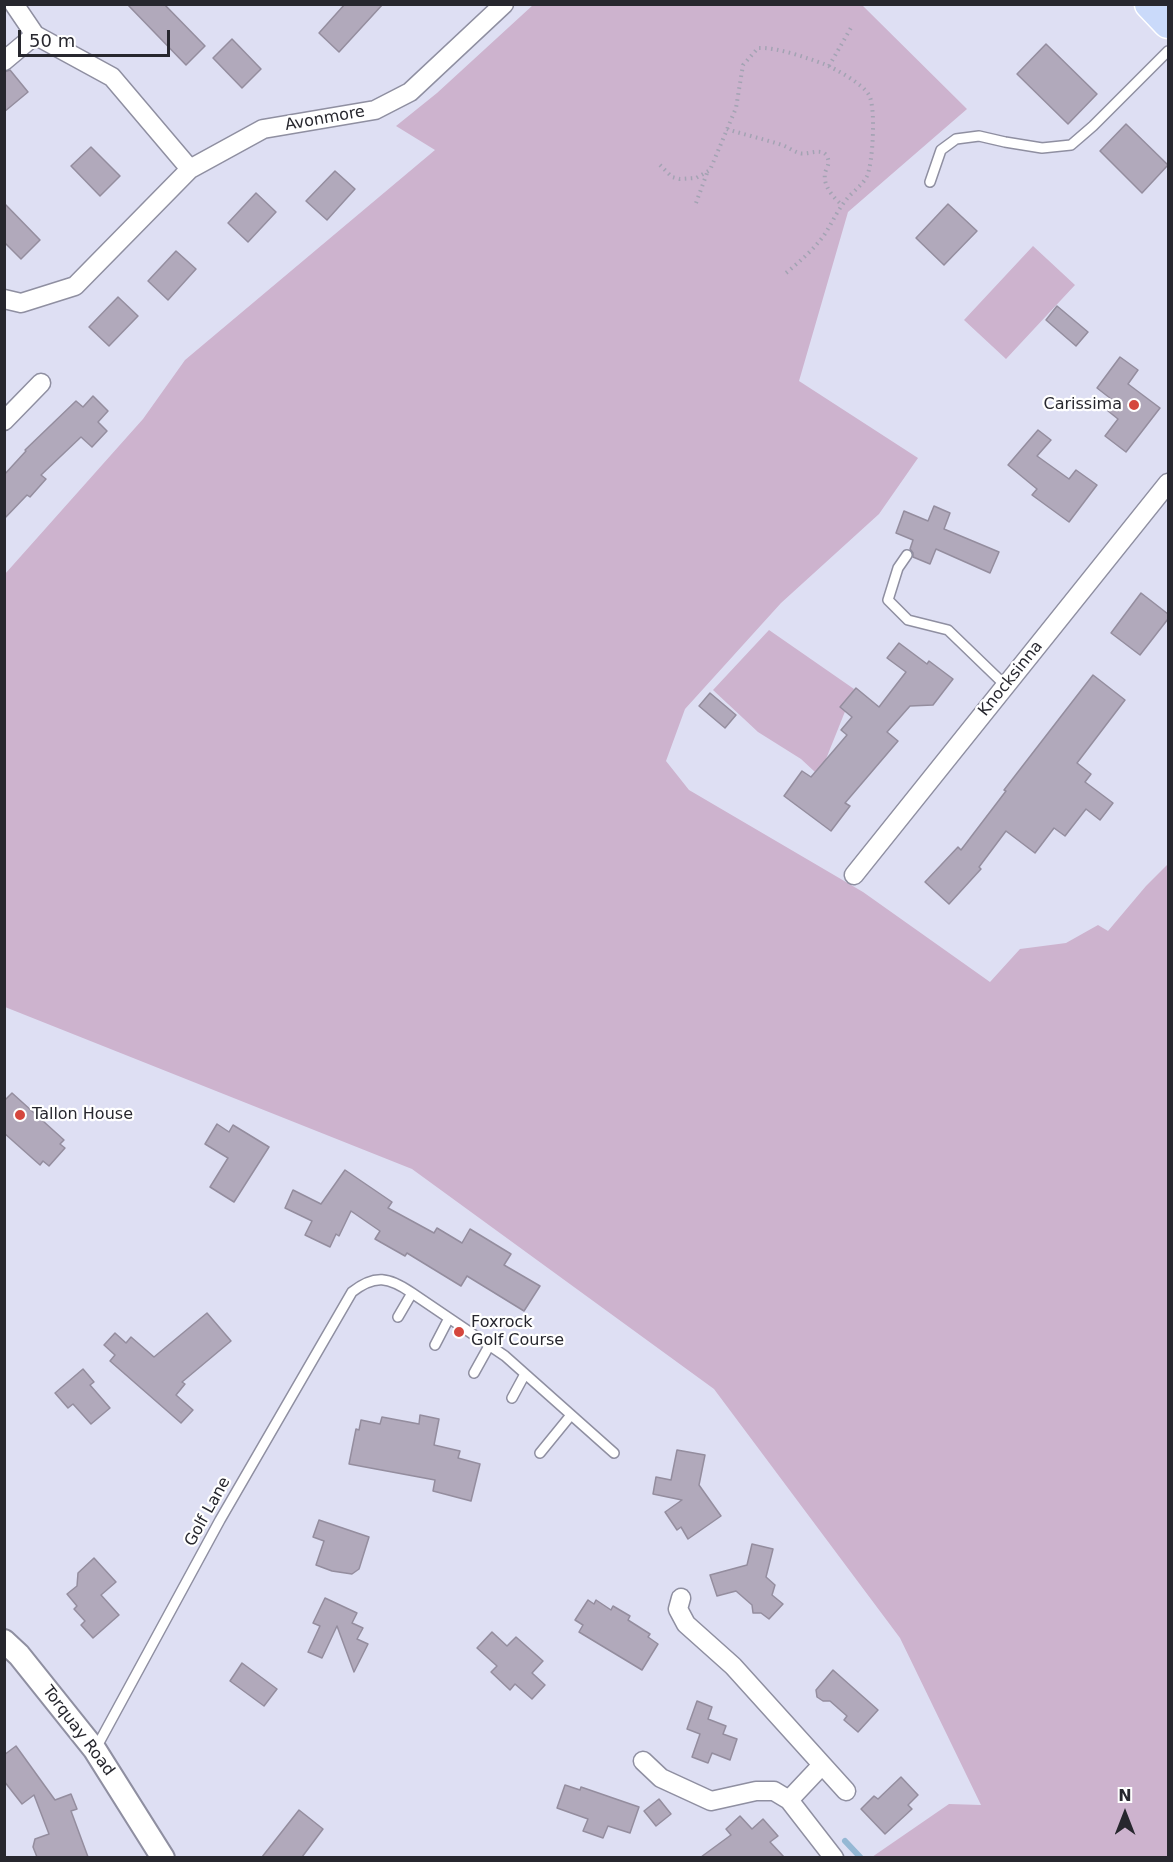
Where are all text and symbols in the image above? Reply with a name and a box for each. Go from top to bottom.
scale bar [21,18,172,56]
text: 50 m [29,30,75,51]
street label: Avonmore [284,103,366,135]
place label: Carissima [1043,395,1122,415]
marker: Carissima [1127,398,1141,412]
street label: Knocksinna [975,637,1047,721]
place label: Tallon House [32,1105,133,1125]
marker: Tallon House [13,1108,27,1122]
place label: Foxrock Golf Course [471,1313,564,1351]
marker: Foxrock Golf Course [452,1325,466,1339]
street label: Golf Lane [181,1474,235,1550]
street label: Torquay Road [38,1682,118,1780]
north arrow [1095,1784,1155,1844]
text: N [1118,1786,1132,1805]

